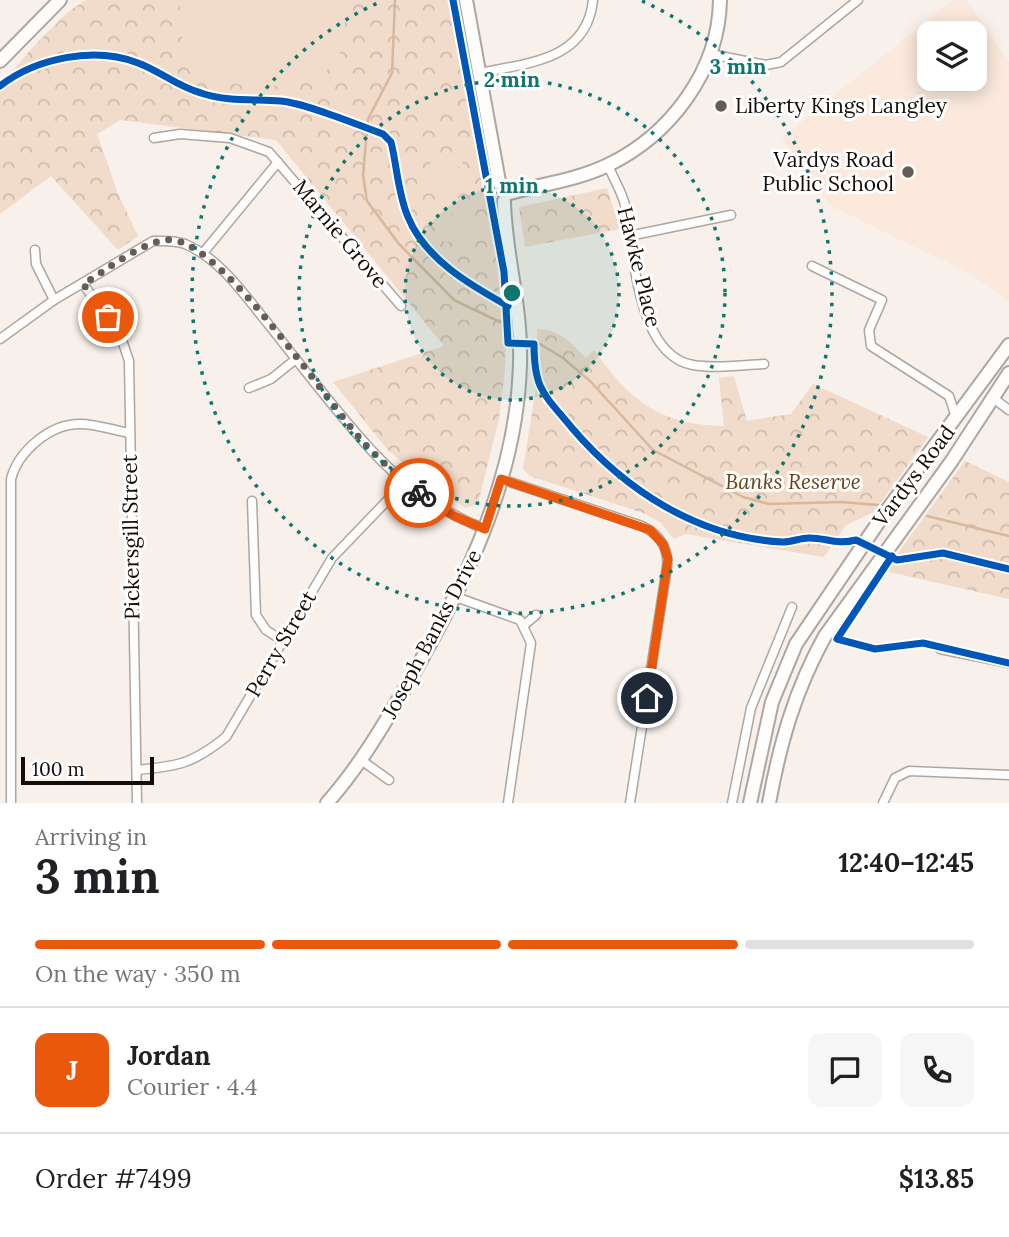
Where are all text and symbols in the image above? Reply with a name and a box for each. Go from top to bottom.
map controls [917,21,987,91]
button: layers [917,21,987,91]
text: 3 min [710,53,766,80]
text: 2 min [484,66,540,93]
place label: Liberty Kings Langley [735,92,947,119]
marker: Liberty Kings Langley [713,98,729,114]
place label: Vardys Road Public School [762,146,894,197]
marker: Vardys Road Public School [900,164,916,180]
text: 1 min [485,172,539,199]
street label: Marnie Grove [287,174,394,294]
street label: Hawke Place [611,204,667,330]
centre of rings [500,281,524,305]
pin [78,287,138,347]
icon: bag [89,298,127,336]
street label: Vardys Road [866,419,961,533]
street label: Pickersgill Street [116,453,145,620]
courier [384,458,454,528]
park label: Banks Reserve [725,468,861,495]
icon: bike [400,474,438,512]
street label: Joseph Banks Drive [375,545,487,724]
street label: Perry Street [239,585,322,702]
pin [617,668,677,728]
icon: home [628,679,666,717]
scale bar [21,754,154,786]
text: 100 m [32,757,85,781]
text: Arriving in [35,822,147,851]
text: 12:40–12:45 [839,846,974,879]
text: 3 min [35,847,160,906]
text: On the way · 350 m [35,959,241,988]
button: chat [808,1033,882,1107]
button: phone [900,1033,974,1107]
text: Jordan [127,1039,211,1072]
text: J [66,1054,78,1087]
text: Courier · 4.4 [127,1072,258,1101]
text: Order #7499 [35,1162,192,1195]
text: $13.85 [899,1162,974,1195]

